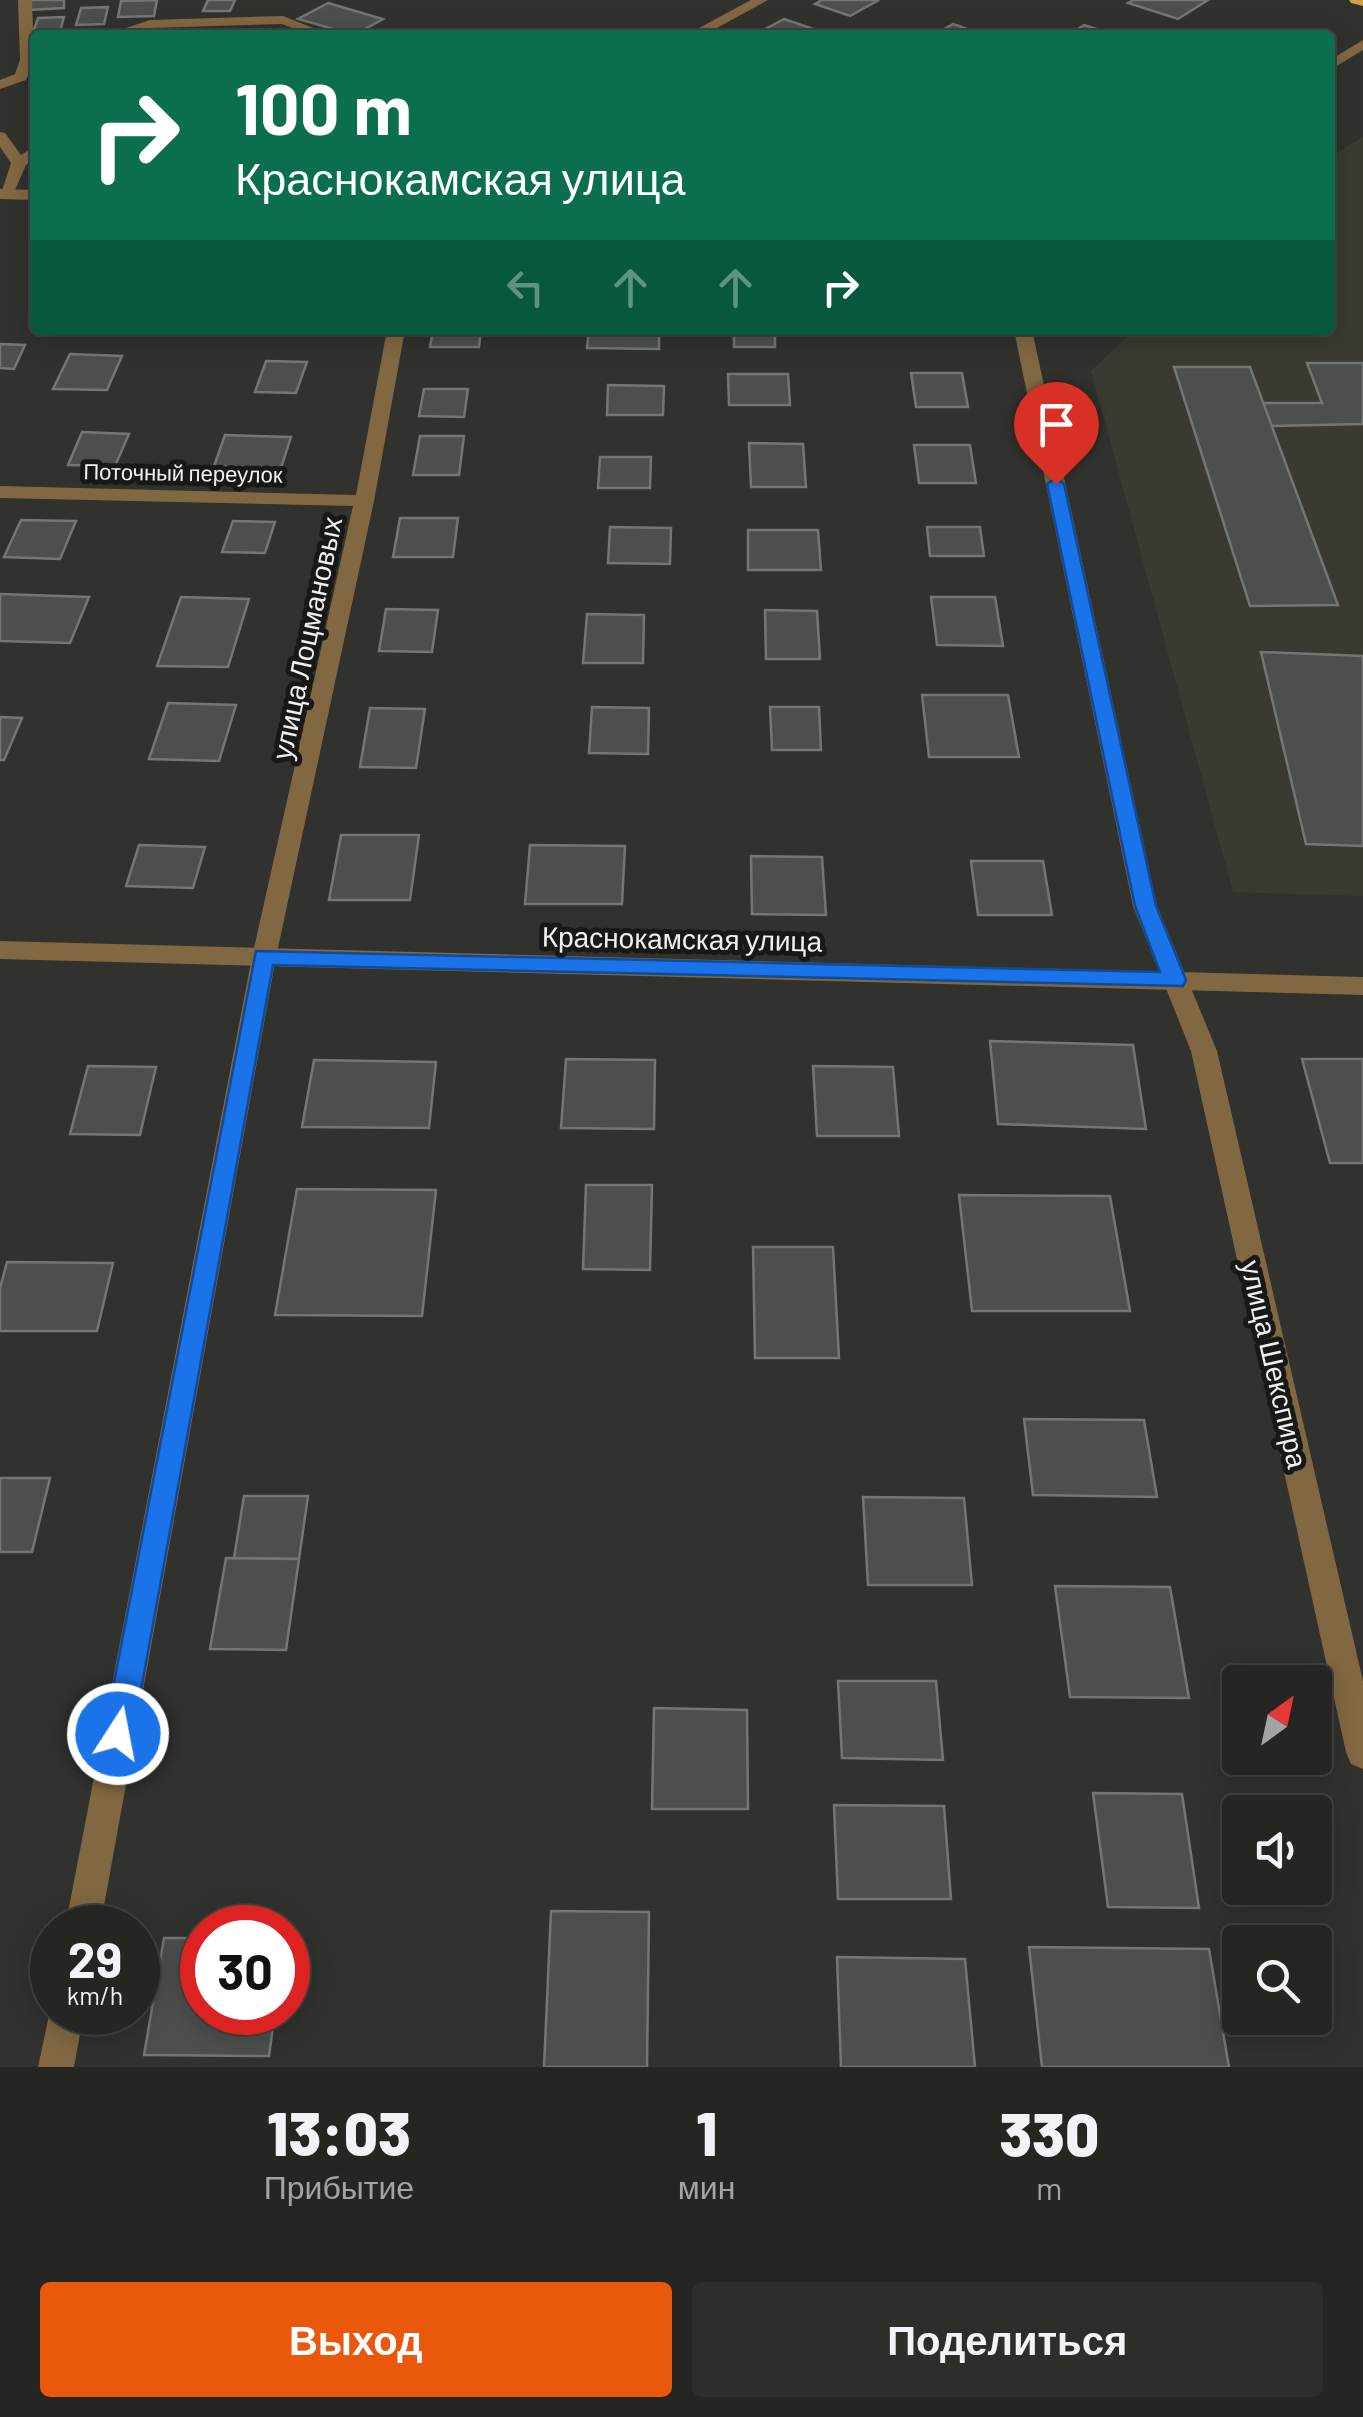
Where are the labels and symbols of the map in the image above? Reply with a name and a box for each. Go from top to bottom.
pin [1014,382,1099,485]
street label: Поточный переулок [83,457,283,488]
street label: улица Лоцмановых [264,513,348,763]
street label: Краснокамская улица [542,919,823,957]
street label: улица Шекспира [1235,1257,1316,1472]
north arrow [1222,1665,1332,1775]
position arrow [66,1682,170,1786]
speed limit sign: 30 [180,1905,310,2035]

